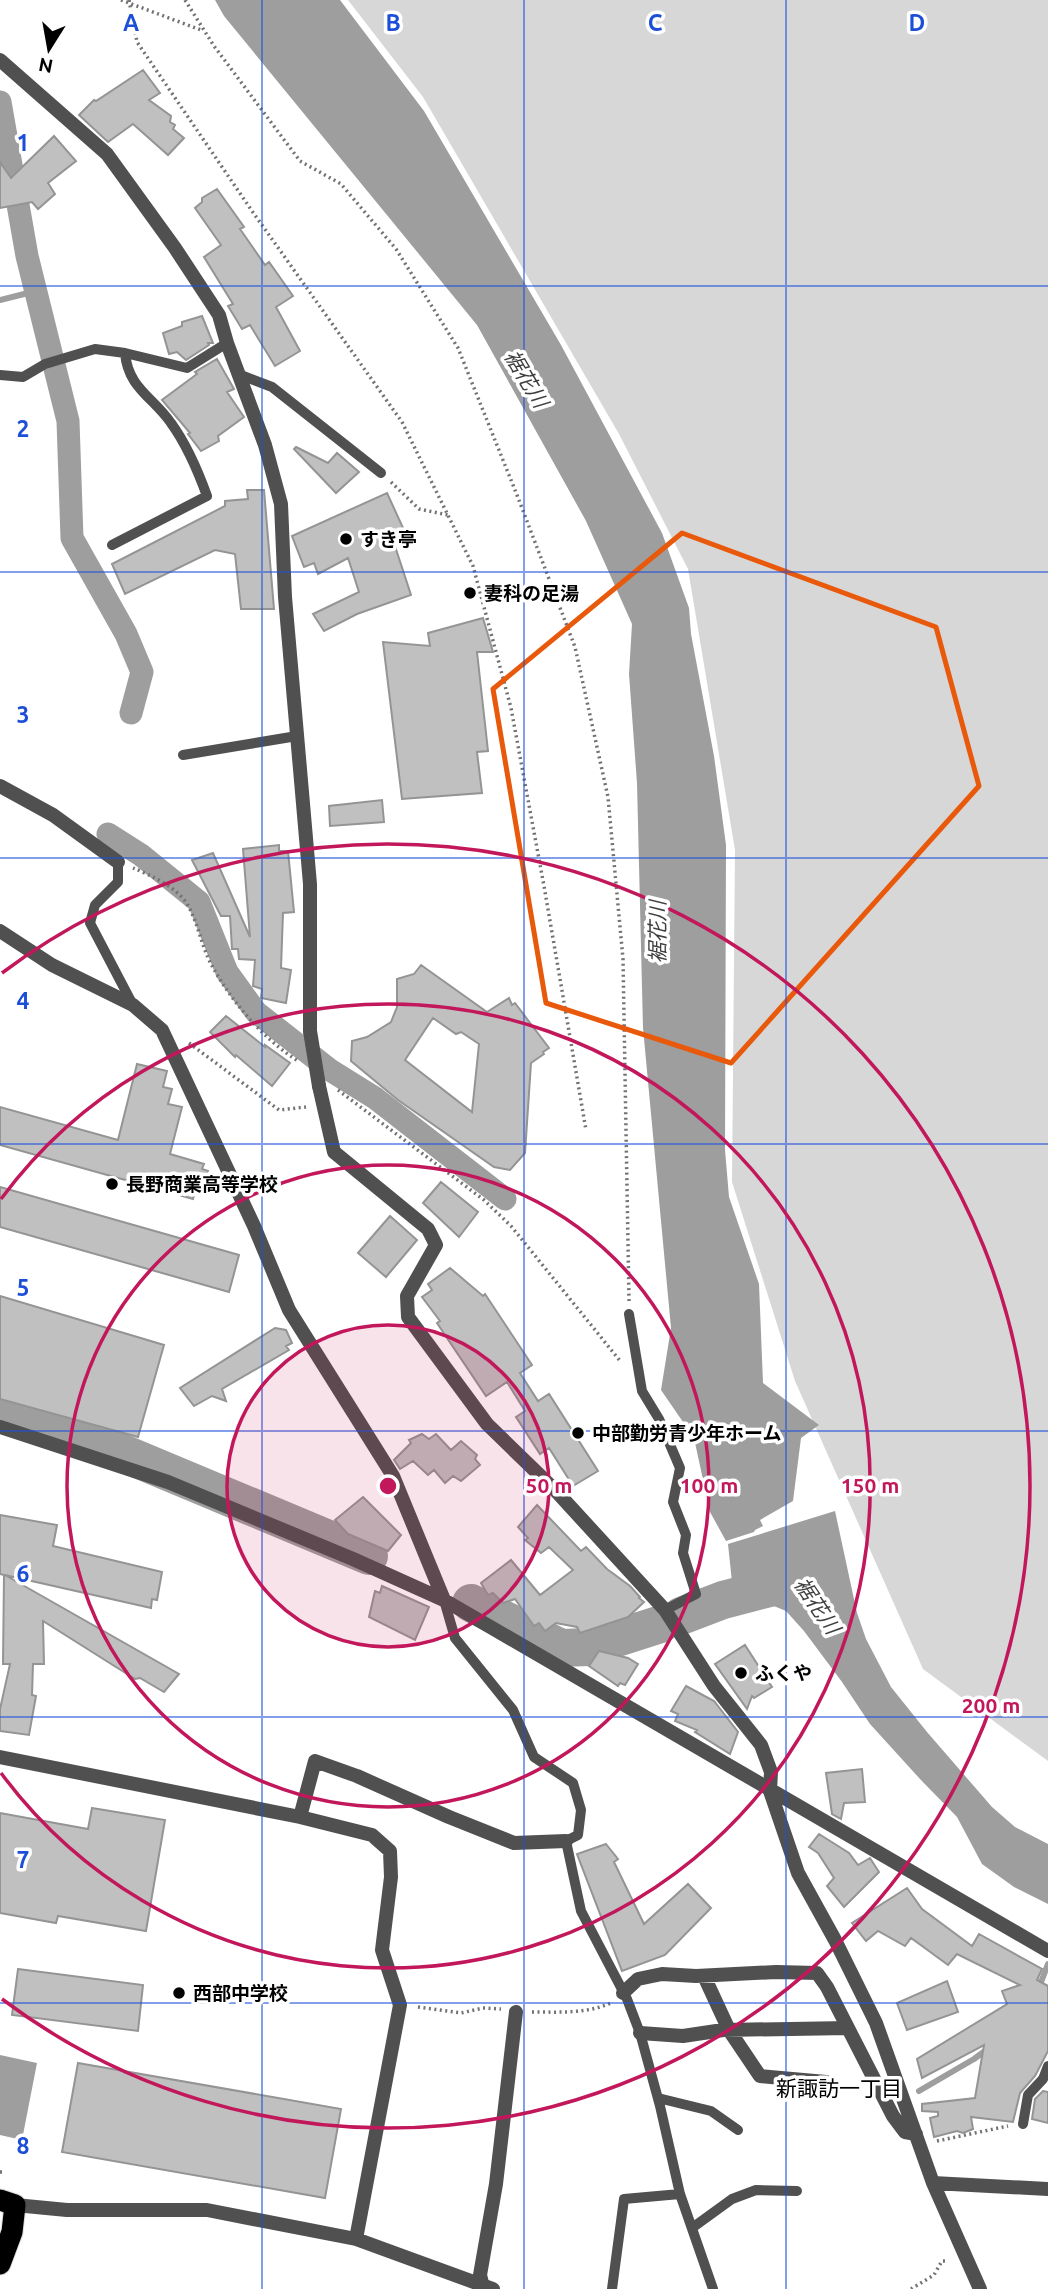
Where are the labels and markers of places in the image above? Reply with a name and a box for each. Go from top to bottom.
place label: すき亭 [360,528,417,550]
marker: すき亭 [338,531,354,547]
place label: 妻科の足湯 [484,582,579,604]
marker: 妻科の足湯 [462,585,478,601]
place label: 長野商業高等学校 [126,1173,278,1195]
marker: 長野商業高等学校 [104,1176,120,1192]
place label: 中部勤労青少年ホーム [592,1422,781,1444]
marker: 中部勤労青少年ホーム [570,1425,586,1441]
centre of rings [376,1474,400,1498]
place label: ふくや [755,1662,812,1684]
marker: ふくや [733,1665,749,1681]
place label: 西部中学校 [193,1982,288,2004]
marker: 西部中学校 [171,1985,187,2001]

